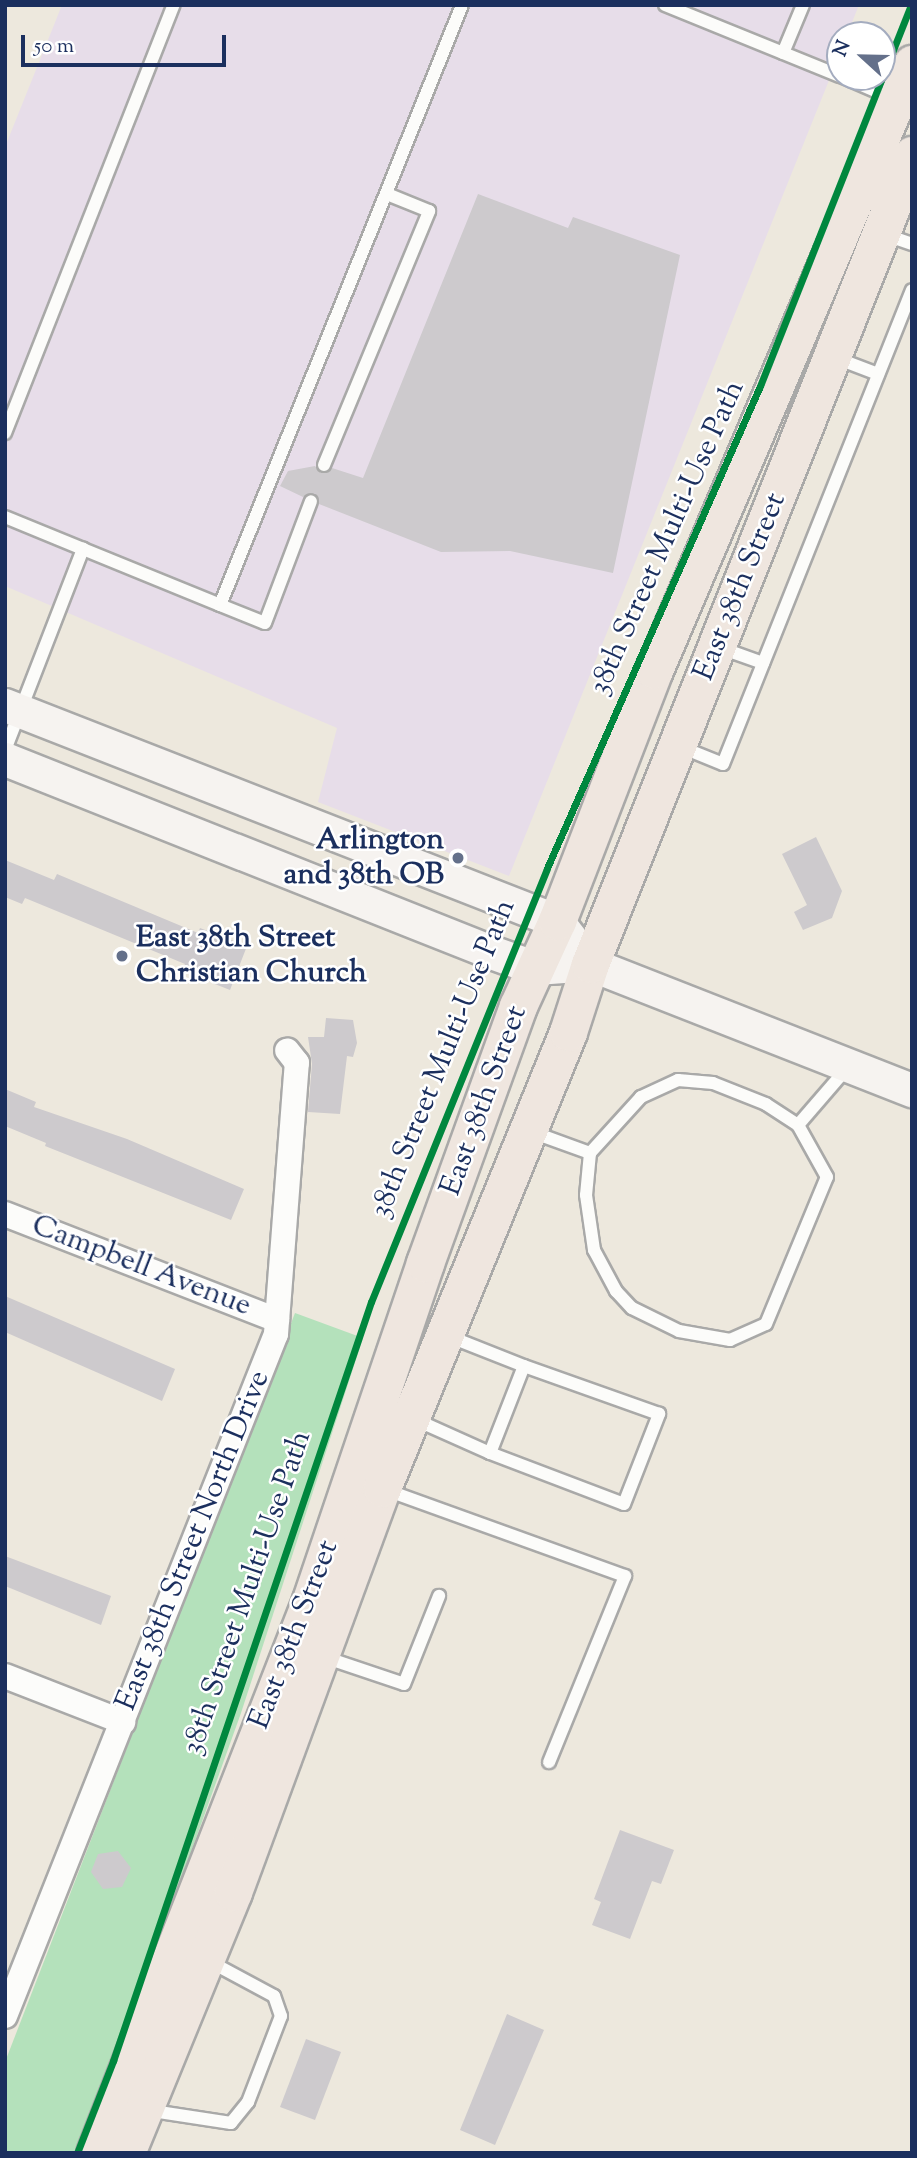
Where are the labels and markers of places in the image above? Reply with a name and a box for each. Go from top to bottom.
place label: Arlington and 38th OB [284,823,444,894]
marker: Arlington and 38th OB [450,850,466,866]
place label: East 38th Street Christian Church [136,921,367,992]
marker: East 38th Street Christian Church [114,948,130,964]

